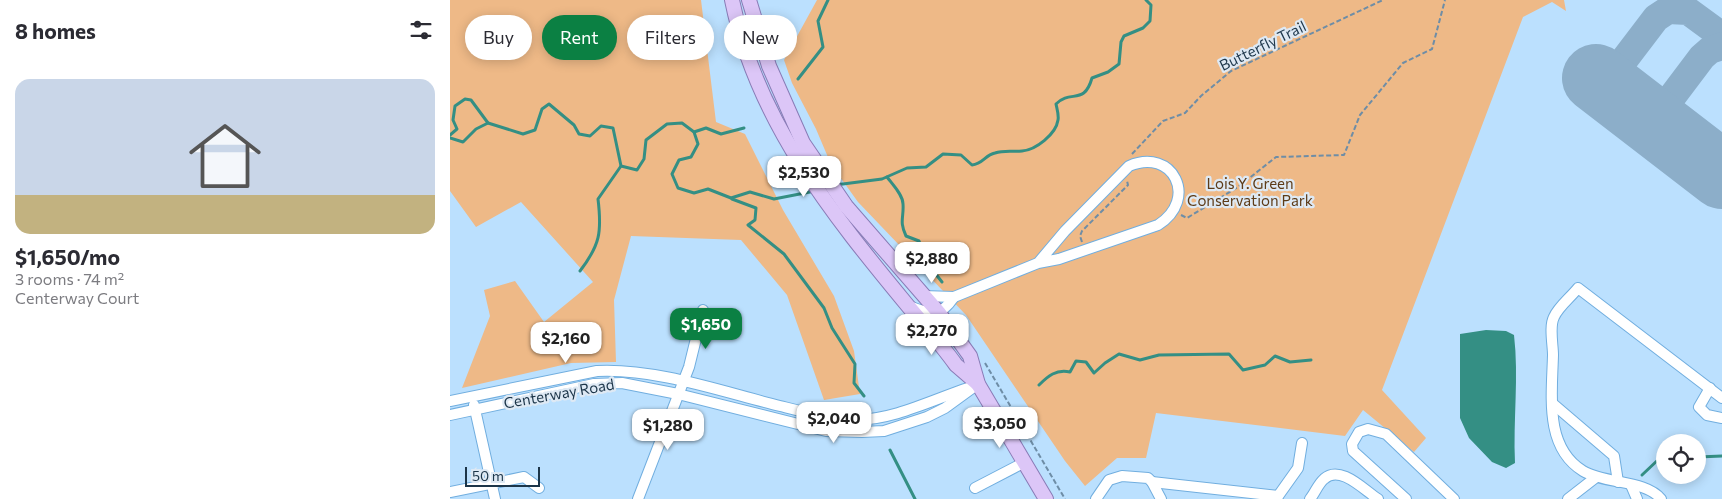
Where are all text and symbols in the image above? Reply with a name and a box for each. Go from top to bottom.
chip: Buy [465,15,532,60]
chip: Rent [542,15,617,60]
chip: Filters [627,15,714,60]
chip: New [724,15,797,60]
icon: filters [407,16,435,44]
street label: Butterfly Trail [1216,16,1309,74]
text: 8 homes [15,18,96,43]
icon: home [180,111,270,201]
pin: $2,530 [763,156,845,198]
text: $2,530 [778,162,830,181]
park label: Lois Y. Green Conservation Park [1187,174,1313,209]
pin: $2,880 [891,242,973,284]
text: $1,650/mo [15,244,120,269]
text: $2,880 [906,248,958,267]
text: 3 rooms · 74 m² [15,269,124,288]
text: Centerway Court [15,288,139,307]
pin: $1,650 [665,308,747,350]
text: $1,650 [681,314,731,333]
pin: $2,270 [891,314,973,356]
text: $2,270 [907,320,957,339]
pin: $2,160 [525,322,607,364]
text: $2,160 [542,328,590,347]
street label: Centerway Road [502,374,616,412]
pin: $2,040 [793,402,875,444]
pin: $3,050 [959,406,1041,449]
pin: $1,280 [627,408,709,451]
text: $2,040 [807,408,861,427]
text: $3,050 [974,413,1026,432]
text: $1,280 [643,415,693,434]
map controls [1656,434,1706,484]
button: locate [1656,434,1706,484]
scale bar [465,464,540,487]
text: 50 m [472,467,504,484]

